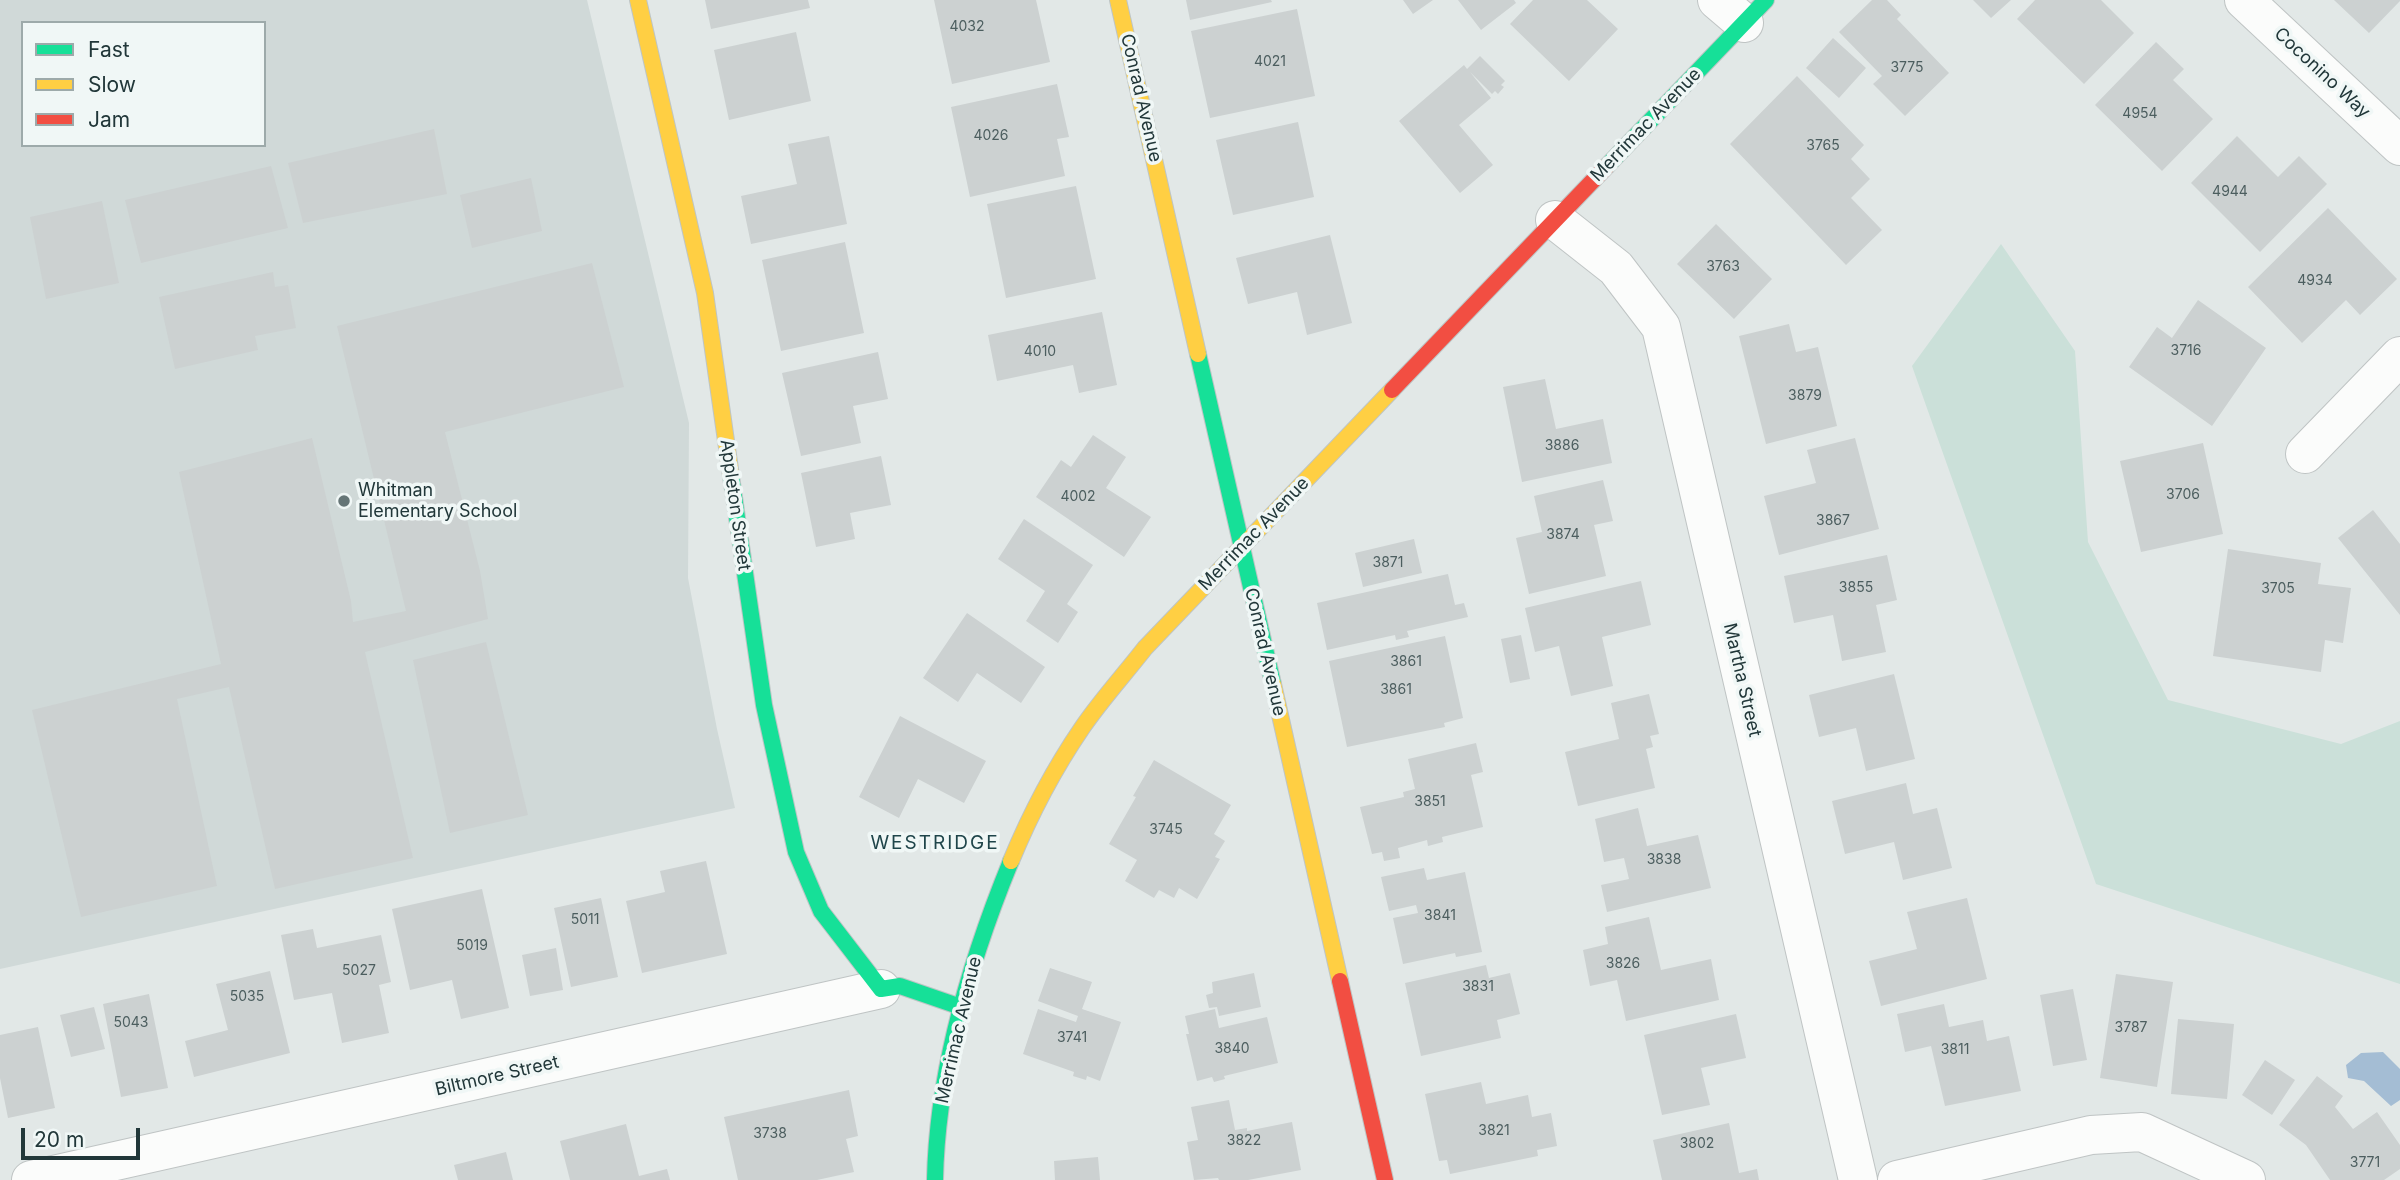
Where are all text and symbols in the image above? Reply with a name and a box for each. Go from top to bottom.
house number: 4032 [949,19,985,35]
legend [21,21,266,147]
street label: Coconino Way [2270,23,2374,123]
street label: Conrad Avenue [1116,32,1166,164]
text: Fast [88,37,130,62]
house number: 4021 [1254,54,1286,70]
house number: 3775 [1890,60,1924,76]
street label: Merrimac Avenue [1586,64,1706,186]
text: Slow [88,72,136,97]
house number: 4954 [2122,106,2158,122]
text: Jam [88,107,130,132]
house number: 4026 [973,128,1009,144]
house number: 3765 [1806,138,1840,154]
house number: 4944 [2212,184,2248,200]
house number: 3763 [1706,259,1740,275]
house number: 4934 [2297,273,2333,289]
house number: 3716 [2171,343,2201,359]
house number: 4010 [1024,344,1056,360]
house number: 3879 [1788,388,1822,404]
street label: Appleton Street [715,438,755,572]
house number: 3886 [1545,438,1579,454]
street label: Merrimac Avenue [1194,473,1314,595]
place label: Whitman Elementary School [358,480,517,522]
house number: 3706 [2166,487,2200,503]
house number: 4002 [1060,489,1096,505]
marker: Whitman Elementary School [336,493,352,509]
house number: 3867 [1816,513,1850,529]
house number: 3874 [1546,527,1580,543]
house number: 3871 [1373,555,1403,571]
house number: 3855 [1839,580,1873,596]
house number: 3705 [2261,581,2295,597]
street label: Conrad Avenue [1240,586,1290,718]
street label: Martha Street [1718,621,1766,739]
house number: 3861 [1390,654,1422,670]
house number: 3861 [1380,682,1412,698]
house number: 3851 [1414,794,1446,810]
house number: 3745 [1149,822,1183,838]
district label: WESTRIDGE [872,832,998,854]
house number: 3838 [1647,852,1681,868]
house number: 3841 [1424,908,1456,924]
house number: 5011 [571,912,599,928]
house number: 5019 [456,938,488,954]
street label: Merrimac Avenue [932,955,986,1105]
house number: 3826 [1606,956,1640,972]
house number: 5027 [342,963,376,979]
house number: 3831 [1462,979,1494,995]
house number: 5035 [230,989,264,1005]
house number: 5043 [113,1015,149,1031]
house number: 3787 [2115,1020,2147,1036]
house number: 3741 [1057,1030,1087,1046]
house number: 3840 [1214,1041,1250,1057]
house number: 3811 [1941,1042,1969,1058]
street label: Biltmore Street [433,1051,561,1101]
scale bar [24,1114,144,1158]
house number: 3821 [1478,1123,1510,1139]
house number: 3738 [753,1126,787,1142]
text: 20 m [34,1127,84,1152]
house number: 3822 [1227,1133,1261,1149]
house number: 3802 [1680,1136,1714,1152]
house number: 3771 [2350,1155,2380,1171]

